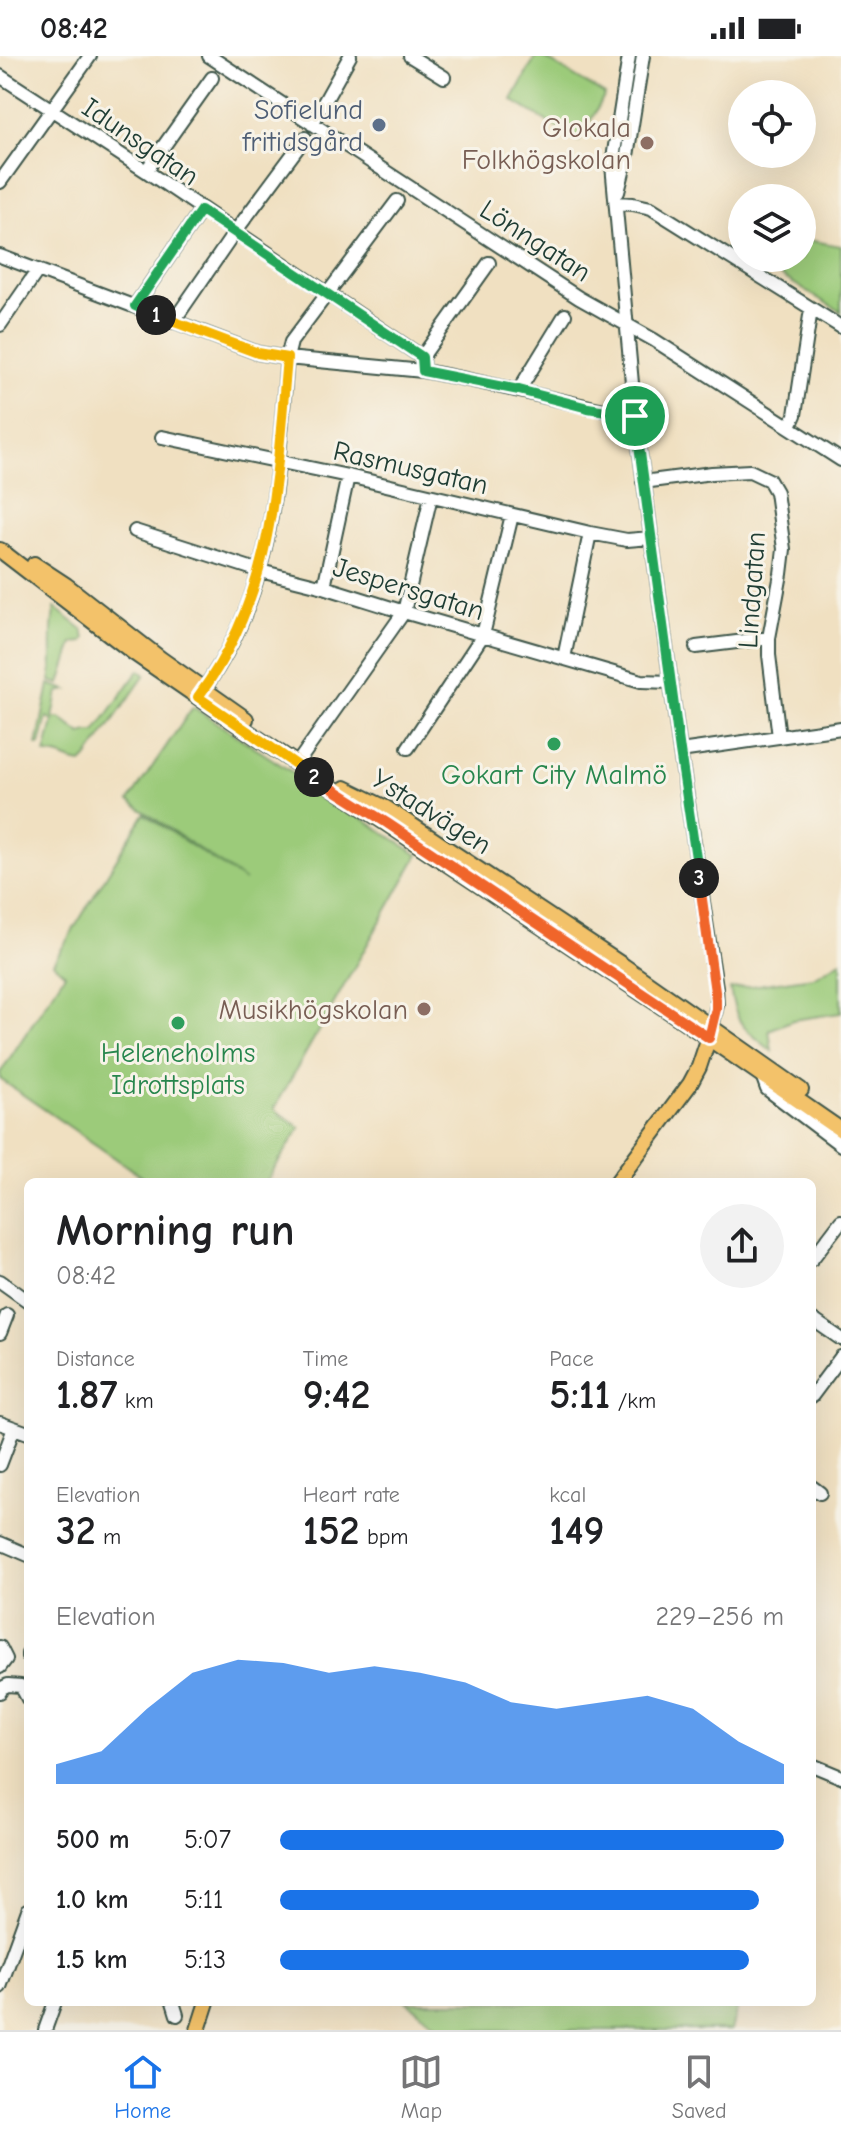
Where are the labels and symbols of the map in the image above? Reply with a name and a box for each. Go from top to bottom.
street label: Idunsgatan [76,91,205,192]
place label: Sofielund fritidsgård [242,94,363,158]
place label: Glokala Folkhögskolan [462,112,631,176]
marker: Sofielund fritidsgård [370,116,388,134]
marker: Glokala Folkhögskolan [638,134,656,152]
street label: Lönngatan [474,193,597,288]
pin: 1 [136,295,176,335]
pin [601,382,669,450]
street label: Rasmusgatan [330,435,491,501]
street label: Lindgatan [732,531,772,650]
street label: Jespersgatan [329,551,488,627]
marker: Gokart City Malmö [545,735,563,753]
pin: 2 [294,757,334,797]
place label: Gokart City Malmö [441,759,667,791]
street label: Ystadvägen [366,763,497,861]
pin: 3 [679,858,719,898]
place label: Musikhögskolan [219,994,408,1026]
marker: Musikhögskolan [415,1000,433,1018]
marker: Heleneholms Idrottsplats [169,1014,187,1032]
place label: Heleneholms Idrottsplats [101,1037,255,1101]

